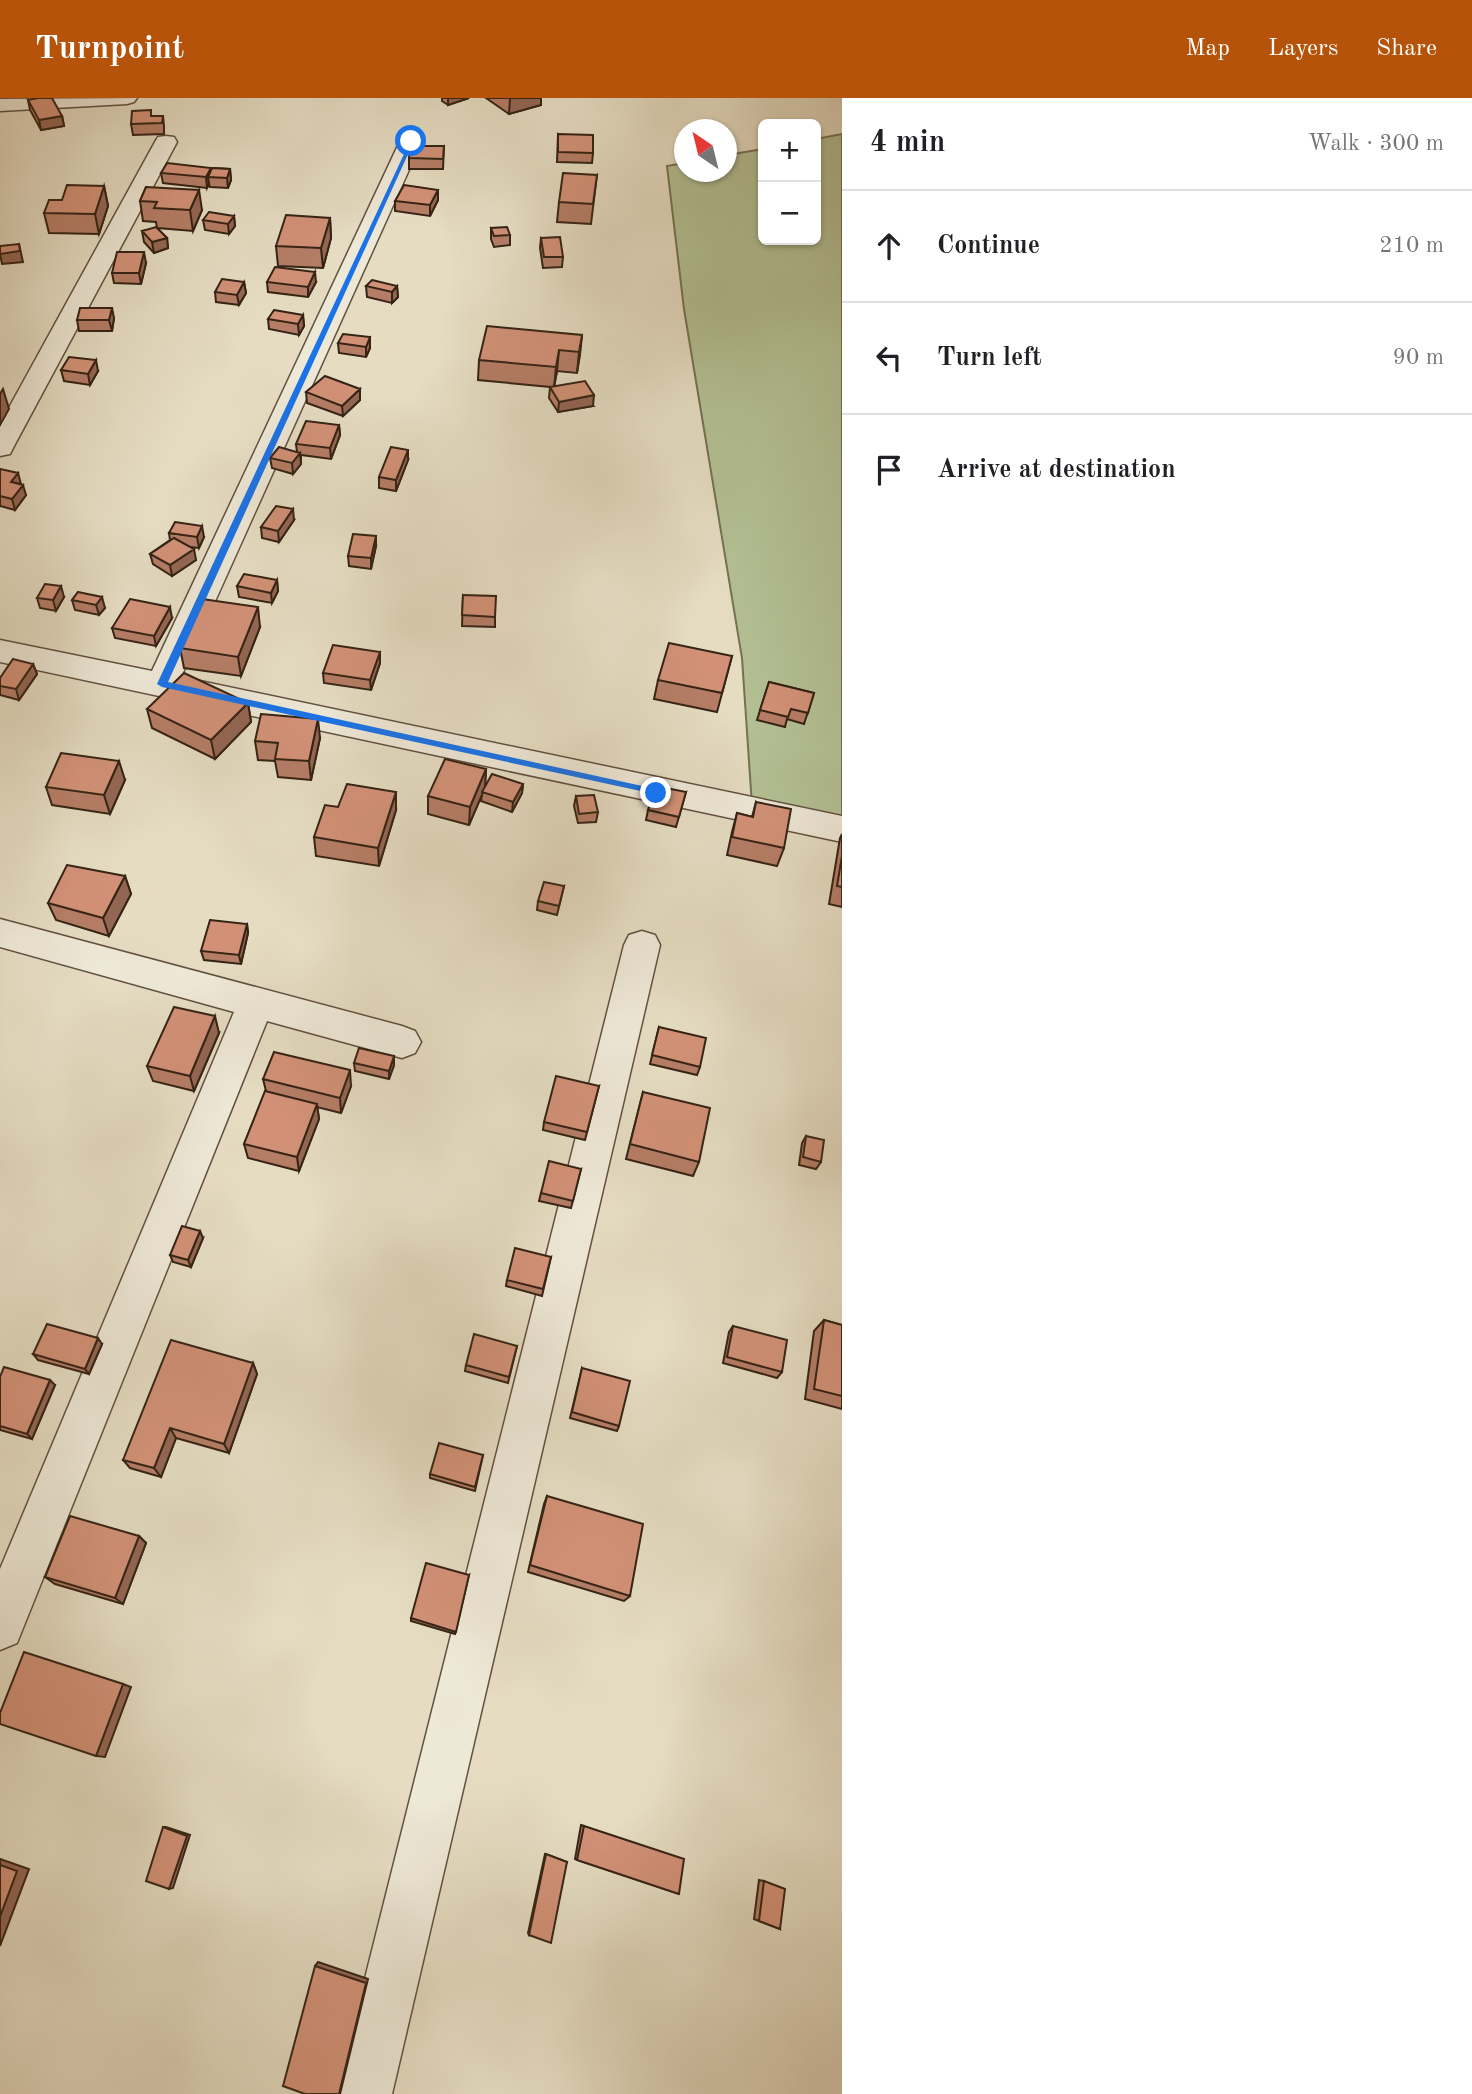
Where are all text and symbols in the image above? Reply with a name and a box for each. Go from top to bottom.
text: Turnpoint [35,33,184,66]
text: Map [1186,37,1230,61]
text: Layers [1268,37,1338,61]
text: Share [1376,37,1437,61]
north arrow [674,119,737,182]
map controls [758,119,821,245]
button: + [758,119,821,182]
route start [395,125,426,156]
text: 4 min [870,128,945,158]
text: Walk · 300 m [1308,132,1444,155]
button: − [758,182,821,245]
icon: ahead [870,227,908,265]
text: Continue [937,233,1040,259]
text: 210 m [1379,234,1444,257]
icon: left [870,339,908,377]
text: Turn left [937,345,1042,371]
text: 90 m [1393,346,1444,369]
icon: arrive [870,451,908,489]
text: Arrive at destination [937,457,1176,483]
route end [640,777,671,808]

